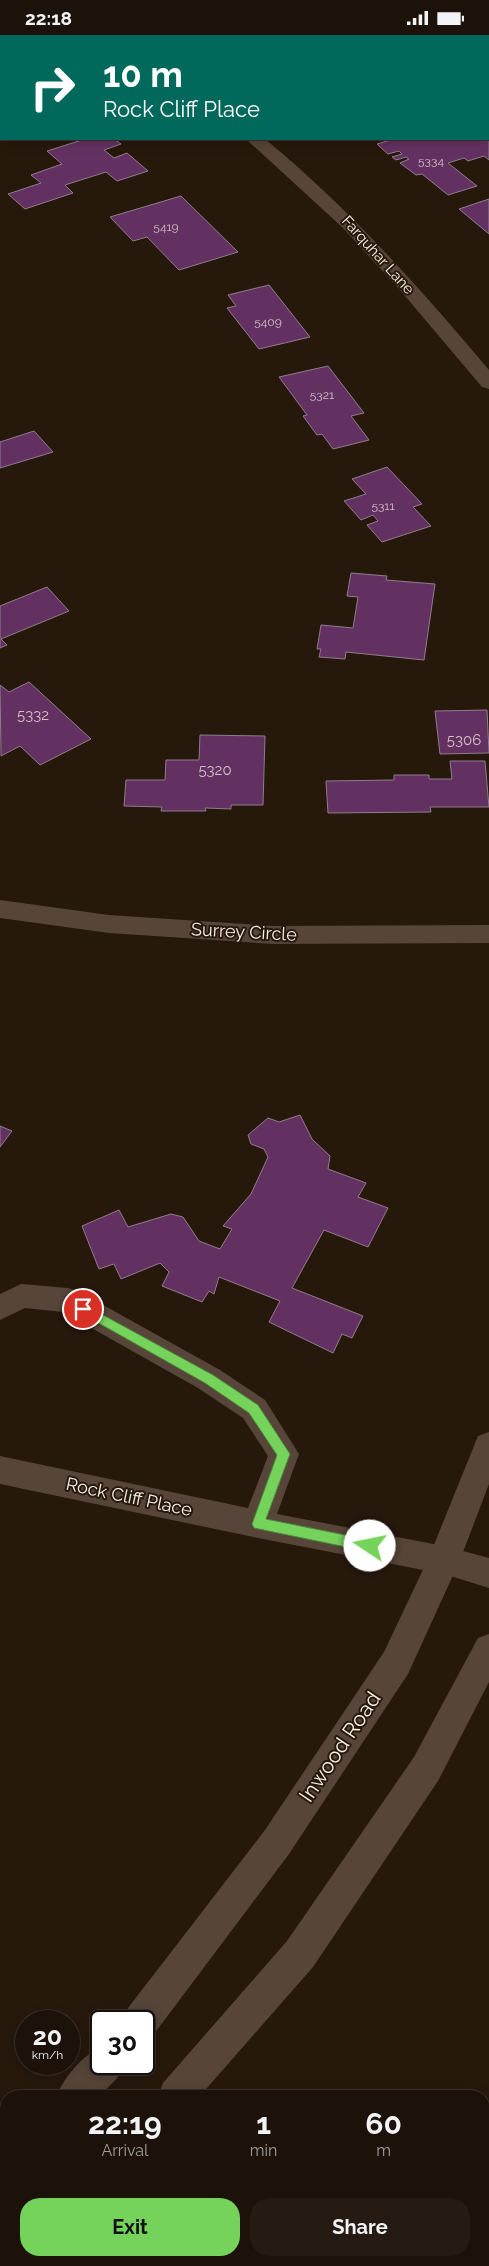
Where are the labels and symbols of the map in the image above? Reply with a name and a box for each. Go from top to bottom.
house number: 5334 [418,154,444,168]
street label: Farquhar Lane [338,212,418,298]
house number: 5419 [153,220,179,234]
house number: 5409 [254,315,282,329]
house number: 5321 [310,388,334,402]
house number: 5311 [371,499,395,513]
house number: 5332 [17,706,49,724]
house number: 5306 [447,731,481,749]
house number: 5320 [198,761,232,779]
street label: Surrey Circle [191,918,298,945]
pin [62,1288,104,1330]
street label: Rock Cliff Place [64,1473,194,1520]
position arrow [343,1519,395,1571]
street label: Inwood Road [294,1687,386,1807]
speed limit sign: 30 [90,2010,155,2075]

